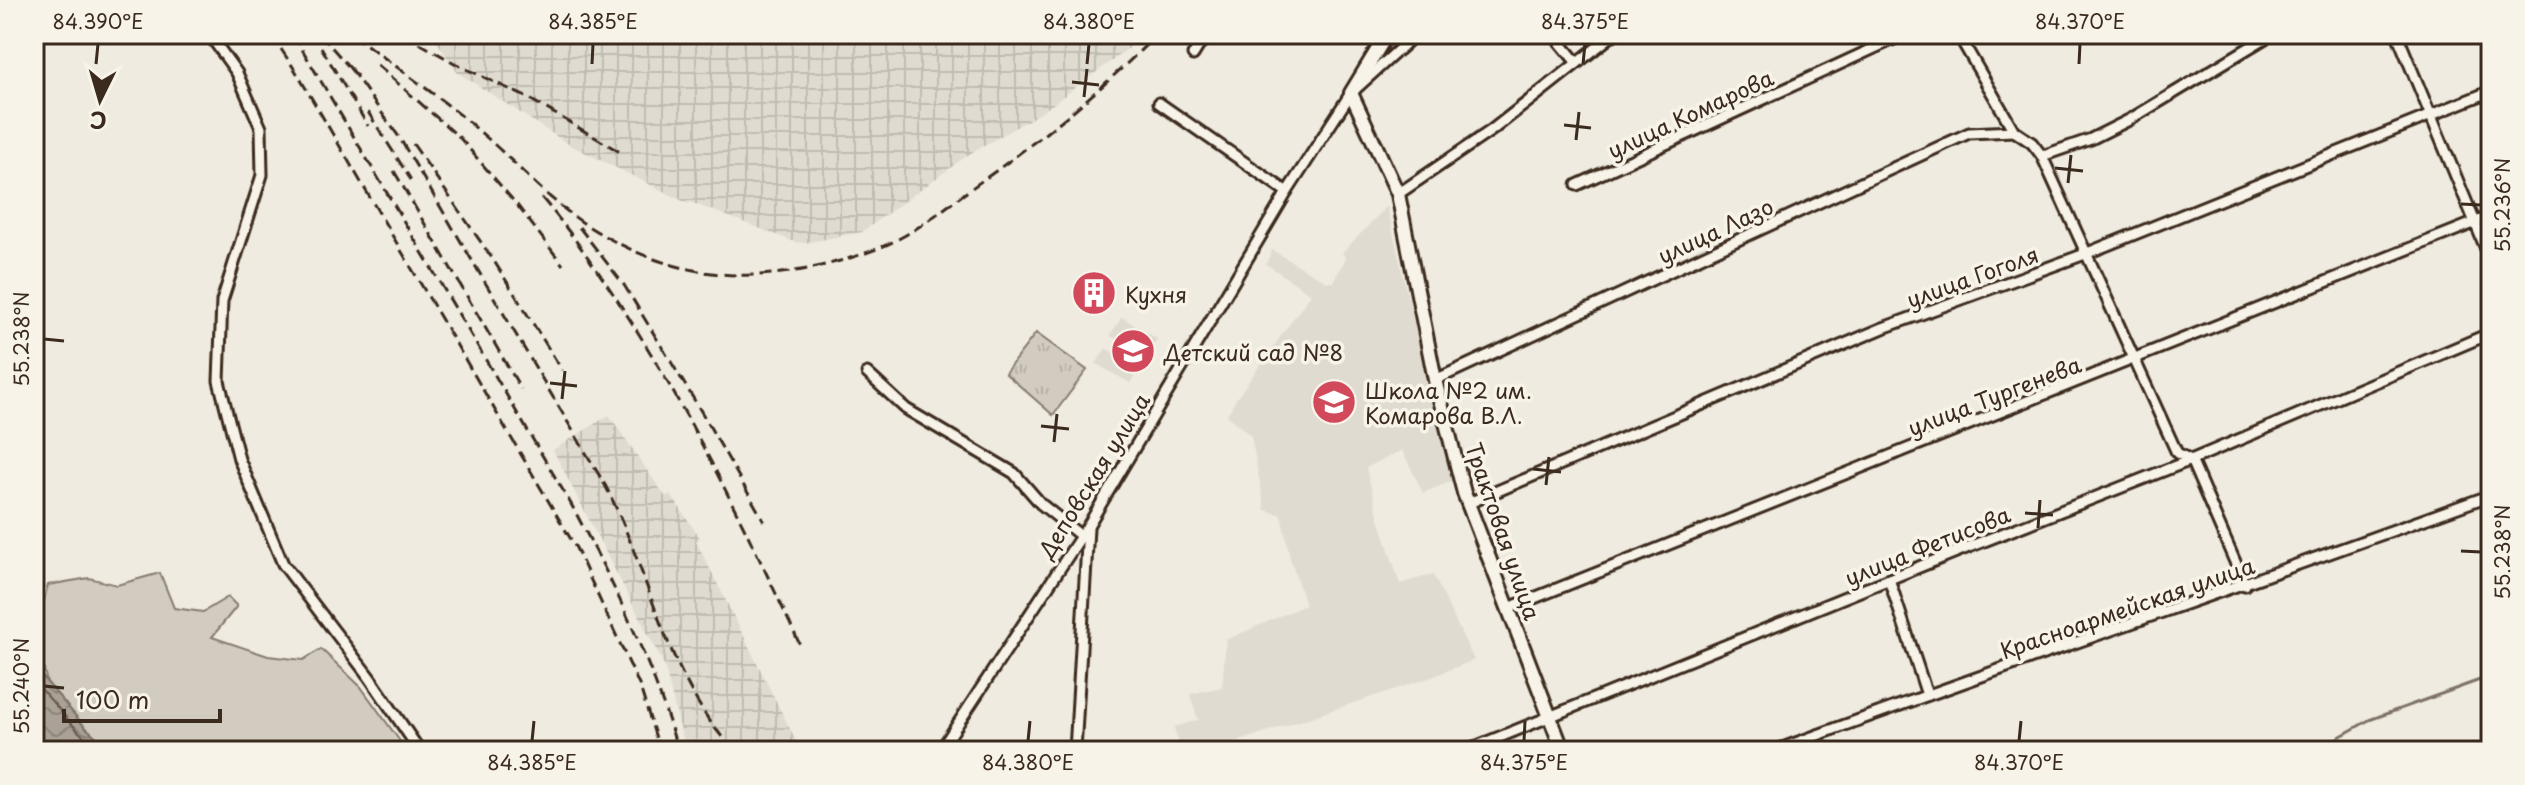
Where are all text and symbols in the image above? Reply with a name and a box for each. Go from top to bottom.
text: 84.390°E [53,6,144,36]
text: 84.385°E [548,6,638,36]
text: 84.380°E [1043,6,1135,36]
text: 84.375°E [1541,6,1629,36]
text: 84.370°E [2035,6,2125,36]
north arrow [60,60,140,140]
street label: улица Комарова [1602,60,1779,166]
text: С [88,104,108,139]
text: 55.236°N [2487,158,2517,252]
street label: улица Лазо [1652,189,1778,271]
street label: улица Гоголя [1901,237,2043,315]
building icon: Кухня [1070,269,1118,317]
place label: Кухня [1125,277,1187,310]
text: 55.238°N [6,291,36,387]
school or university icon: Детский сад №8 [1109,327,1157,375]
place label: Детский сад №8 [1163,335,1343,368]
street label: улица Тургенева [1902,347,2086,443]
place label: Школа №2 им. Комарова В.Л. [1365,373,1532,431]
school or university icon: Школа №2 им. Комарова В.Л. [1310,378,1358,426]
street label: Деповская улица [1028,386,1157,565]
street label: Трактовая улица [1458,438,1550,624]
street label: улица Фетисова [1839,497,2015,593]
text: 55.238°N [2487,504,2517,600]
street label: Красноармейская улица [1995,548,2259,666]
text: 55.240°N [6,638,36,734]
scale bar [64,673,220,723]
text: 100 m [76,681,149,717]
text: 84.385°E [487,747,577,777]
text: 84.380°E [982,747,1074,777]
text: 84.375°E [1480,747,1568,777]
text: 84.370°E [1974,747,2064,777]

